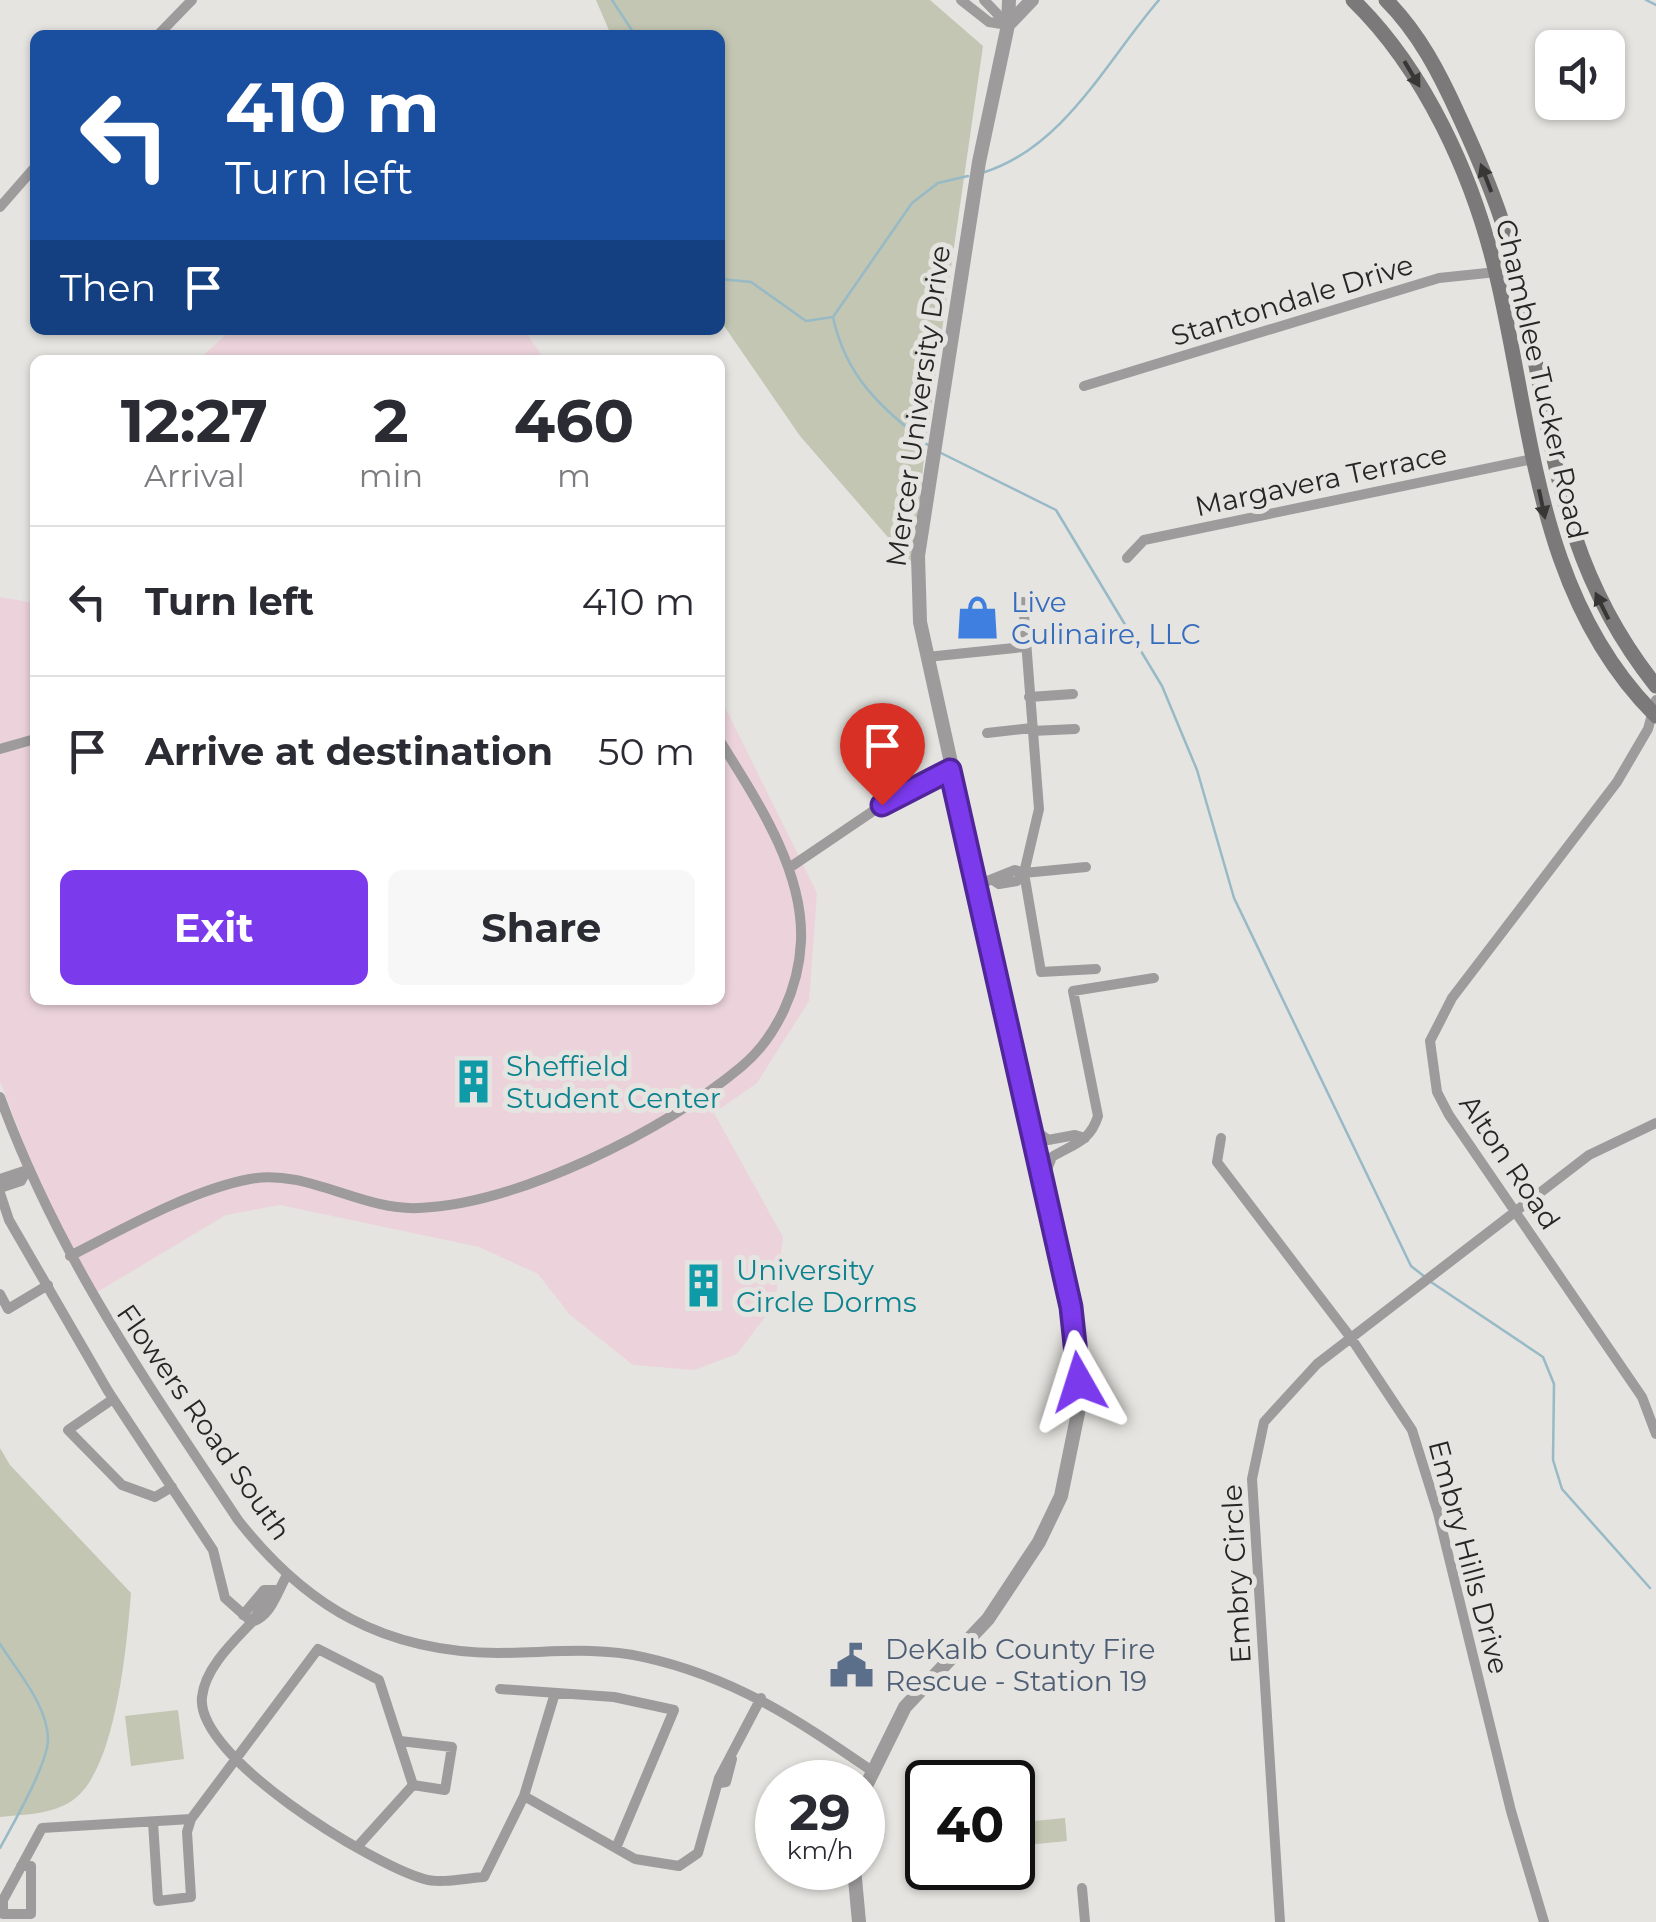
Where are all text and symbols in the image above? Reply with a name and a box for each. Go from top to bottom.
map controls [1535,30,1625,120]
button: sound [1535,30,1625,120]
one-way arrow [1402,60,1420,88]
text: 410 m [225,64,440,150]
icon: left [60,70,190,200]
text: Turn left [225,150,413,205]
one-way arrow [1478,163,1493,193]
street label: Chamblee Tucker Road [1489,216,1595,542]
street label: Mercer University Drive [879,243,957,569]
street label: Stantondale Drive [1167,247,1417,353]
icon: arrive [176,260,231,315]
text: Then [60,264,156,311]
text: 12:27 [121,384,268,457]
text: 2 [373,384,409,457]
text: 460 [514,384,634,457]
street label: Margavera Terrace [1192,437,1450,523]
text: Arrival [144,456,245,495]
text: min [359,456,423,495]
text: m [557,456,591,495]
one-way arrow [1535,489,1551,520]
icon: left [60,574,115,629]
text: Turn left [145,578,314,625]
text: 410 m [582,578,695,625]
place label: Live Culinaire, LLC [1011,585,1201,651]
one-way arrow [1594,591,1611,620]
shop icon: Live Culinaire, LLC [954,594,1002,642]
pin [840,703,925,806]
icon: arrive [855,718,910,773]
icon: arrive [60,724,115,779]
text: Arrive at destination [145,728,553,775]
text: 50 m [598,728,695,775]
button: Exit [60,870,368,985]
button: Share [388,870,695,985]
place label: Sheffield Student Center [506,1049,721,1115]
building icon: Sheffield Student Center [449,1058,497,1106]
street label: Alton Road [1452,1088,1568,1236]
place label: University Circle Dorms [736,1253,917,1319]
building icon: University Circle Dorms [679,1262,727,1310]
street label: Flowers Road South [110,1298,298,1546]
position arrow [1027,1330,1131,1434]
street label: Embry Hills Drive [1421,1436,1517,1678]
street label: Embry Circle [1214,1484,1258,1664]
place label: DeKalb County Fire Rescue - Station 19 [885,1632,1155,1698]
public building icon: DeKalb County Fire Rescue - Station 19 [828,1641,876,1689]
speed limit sign: 40 [905,1760,1035,1890]
text: 29 [789,1782,851,1843]
text: km/h [787,1835,853,1865]

